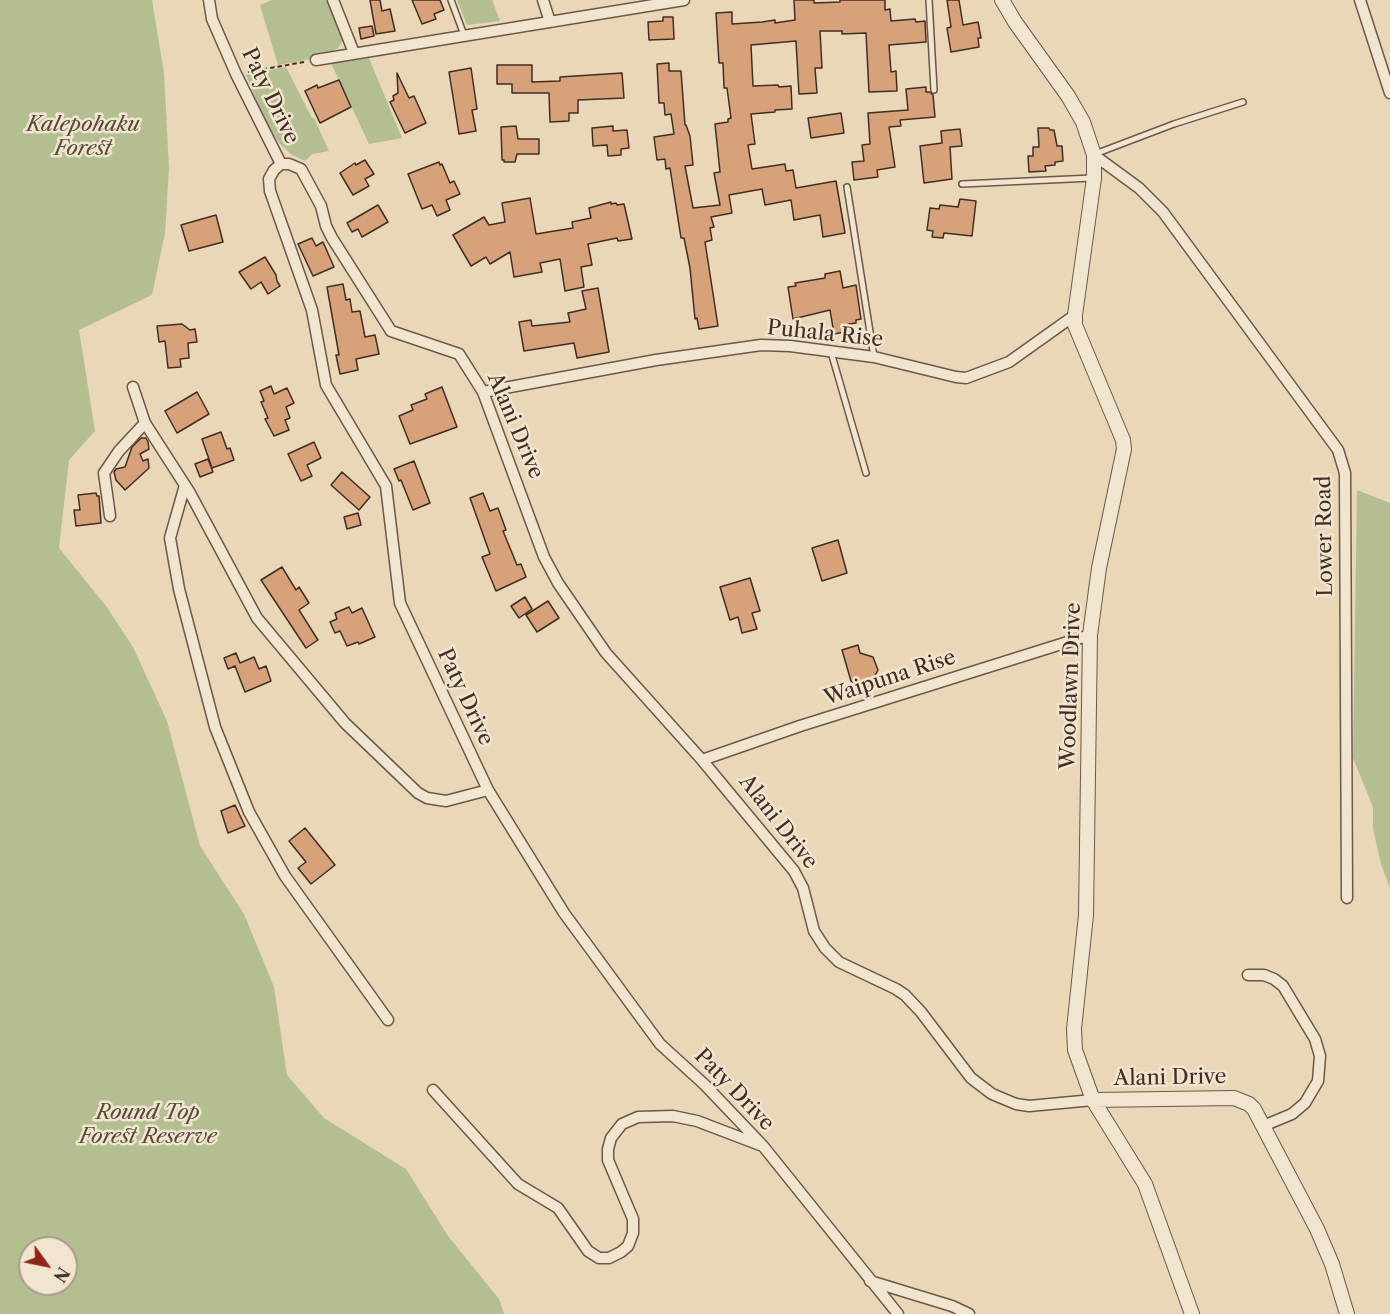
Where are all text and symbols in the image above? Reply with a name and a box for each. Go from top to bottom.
street label: Paty Drive [236,44,304,148]
park label: Kalepohaku Forest [27,112,139,162]
street label: Puhala Rise [766,315,884,353]
street label: Alani Drive [481,369,549,483]
street label: Lower Road [1311,475,1339,597]
street label: Woodlawn Drive [1055,602,1087,770]
street label: Paty Drive [432,645,498,749]
street label: Waipuna Rise [821,645,959,711]
street label: Alani Drive [733,770,823,874]
street label: Paty Drive [689,1044,779,1136]
street label: Alani Drive [1113,1064,1227,1092]
park label: Round Top Forest Reserve [79,1100,217,1150]
north arrow [18,1236,78,1296]
text: N [49,1263,74,1286]

